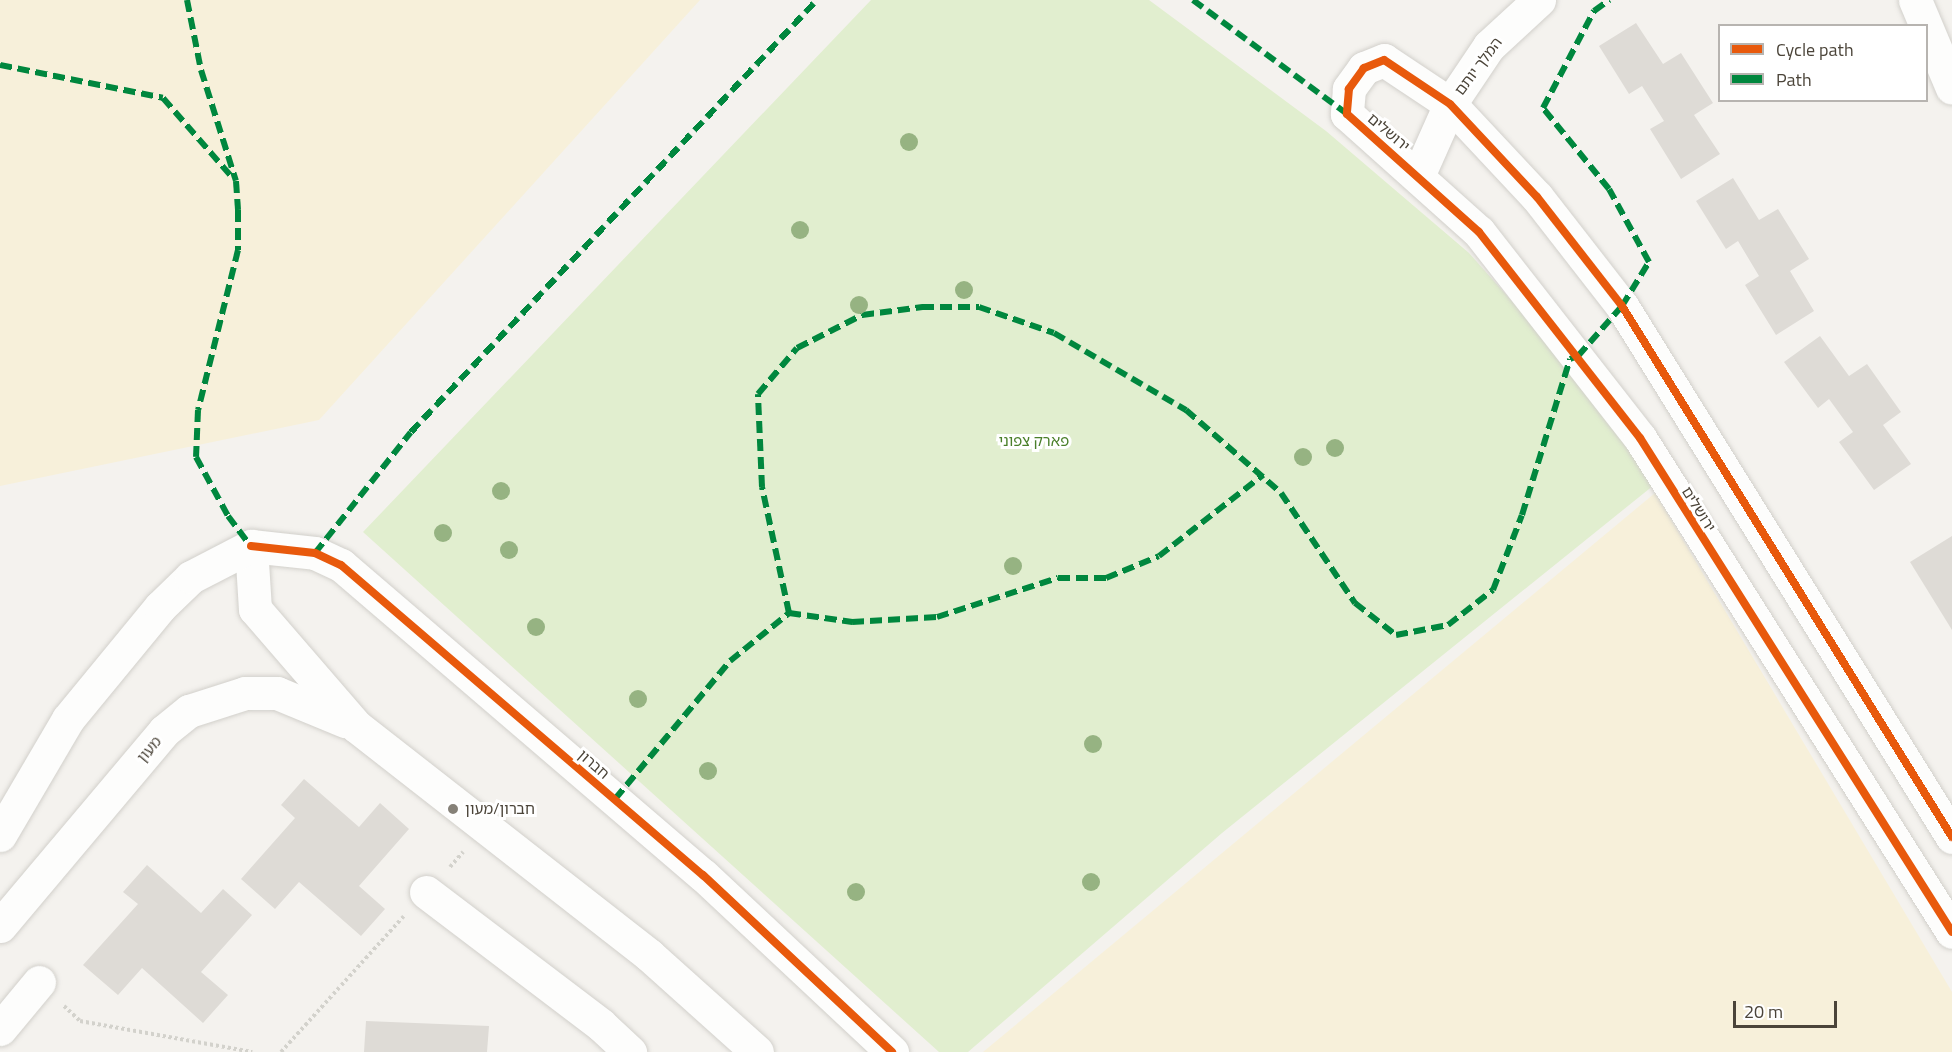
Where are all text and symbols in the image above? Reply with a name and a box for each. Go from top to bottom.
legend [1718,24,1928,102]
street label: המלך יותם [1450,34,1506,98]
text: Cycle path [1776,36,1854,63]
text: Path [1776,66,1812,93]
street label: ירושלים [1364,109,1414,155]
park label: פארק צפוני [999,432,1069,450]
street label: ירושלים [1678,483,1720,535]
street label: מעון [133,732,165,766]
street label: חברון [575,746,613,782]
place label: חברון/מעון [465,800,535,818]
marker: חברון/מעון [446,802,460,816]
scale bar [1736,989,1840,1027]
text: 20 m [1744,998,1783,1025]

